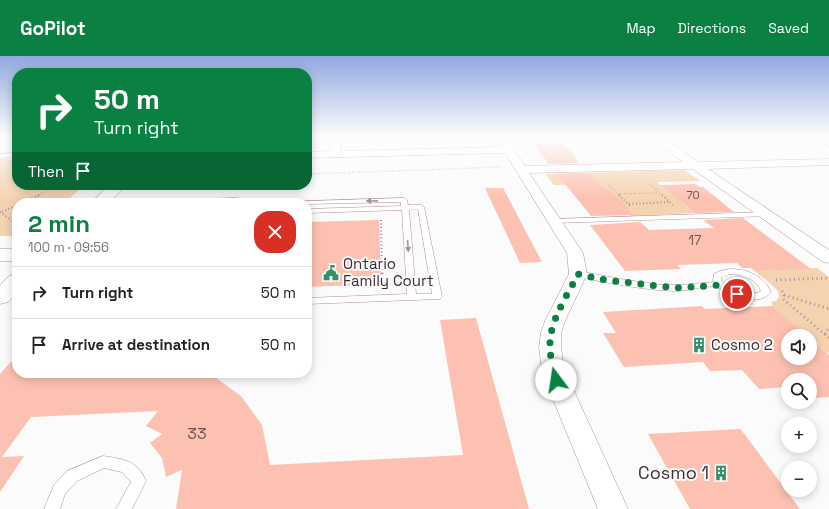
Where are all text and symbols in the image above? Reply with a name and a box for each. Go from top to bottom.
text: GoPilot [20,16,86,41]
text: Map [626,19,656,37]
text: Directions [678,19,746,37]
text: Saved [768,19,809,37]
text: 50 m [94,81,160,117]
icon: right [28,84,80,136]
text: Turn right [94,116,178,139]
icon: arrive [72,160,94,182]
text: Then [28,162,64,181]
house number: 70 [686,188,700,202]
one-way arrow [365,198,378,204]
text: 2 min [28,208,90,239]
button: close [254,211,296,253]
house number: 17 [689,232,701,249]
text: 100 m · 09:56 [28,239,109,256]
one-way arrow [404,240,411,252]
place label: Ontario Family Court [343,254,434,290]
public building icon: Ontario Family Court [322,264,340,282]
pin [720,277,754,311]
icon: right [28,282,50,304]
text: Turn right [62,283,133,302]
text: 50 m [261,283,296,302]
icon: arrive [726,283,748,305]
map controls [781,329,817,497]
button: sound [781,329,817,365]
icon: arrive [28,334,50,356]
text: Arrive at destination [62,335,210,354]
text: 50 m [261,335,296,354]
place label: Cosmo 2 [711,335,773,354]
building icon: Cosmo 2 [690,336,708,354]
position arrow [535,359,577,401]
button: search [781,373,817,409]
button: + [781,417,817,453]
house number: 33 [187,423,207,444]
place label: Cosmo 1 [638,461,709,484]
button: − [781,461,817,497]
building icon: Cosmo 1 [712,464,730,482]

